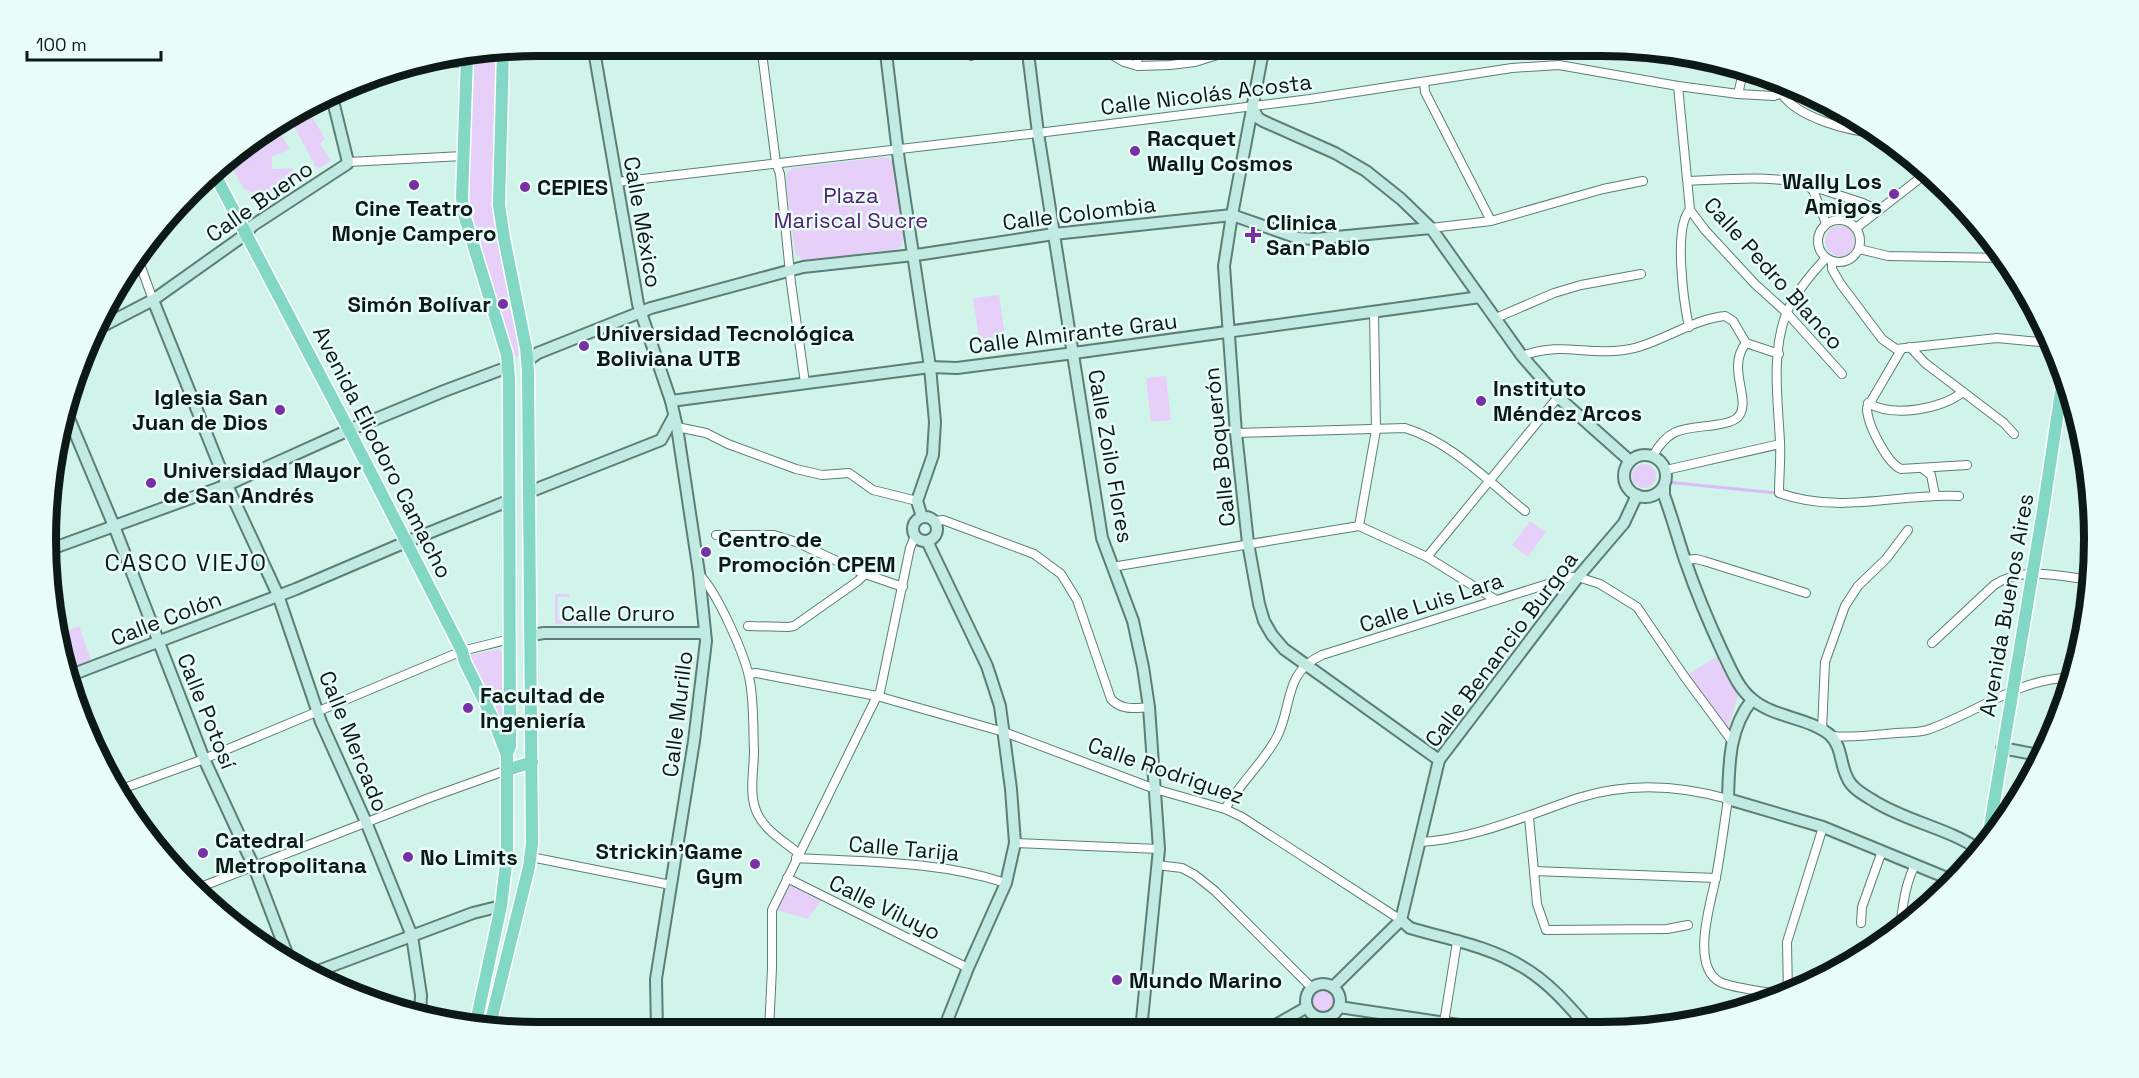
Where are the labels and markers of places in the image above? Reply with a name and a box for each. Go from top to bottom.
place label: Racquet Wally Cosmos [1147,124,1293,177]
marker: Racquet Wally Cosmos [1128,144,1142,158]
place label: Wally Los Amigos [1782,167,1882,220]
place label: CEPIES [537,173,608,201]
marker: Cine Teatro Monje Campero [407,178,421,192]
marker: CEPIES [518,180,532,194]
marker: Wally Los Amigos [1887,187,1901,201]
place label: Cine Teatro Monje Campero [332,194,496,247]
place label: Clinica San Pablo [1266,208,1370,261]
marker: Clinica San Pablo [1244,226,1262,244]
place label: Simón Bolívar [347,290,491,318]
marker: Simón Bolívar [496,297,510,311]
place label: Universidad Tecnológica Boliviana UTB [596,319,855,372]
marker: Universidad Tecnológica Boliviana UTB [577,339,591,353]
place label: Instituto Méndez Arcos [1493,374,1642,427]
place label: Iglesia San Juan de Dios [132,383,268,436]
marker: Instituto Méndez Arcos [1474,394,1488,408]
marker: Iglesia San Juan de Dios [273,403,287,417]
place label: Universidad Mayor de San Andrés [163,456,361,509]
marker: Universidad Mayor de San Andrés [144,476,158,490]
place label: Centro de Promoción CPEM [718,525,896,578]
marker: Centro de Promoción CPEM [699,545,713,559]
place label: Facultad de Ingeniería [480,681,605,734]
marker: Facultad de Ingeniería [461,701,475,715]
place label: Catedral Metropolitana [215,826,367,879]
place label: Strickin’Game Gym [596,837,743,890]
place label: No Limits [420,843,518,871]
marker: Catedral Metropolitana [196,846,210,860]
marker: No Limits [401,850,415,864]
marker: Strickin’Game Gym [748,857,762,871]
place label: Mundo Marino [1129,966,1282,994]
marker: Mundo Marino [1110,973,1124,987]

